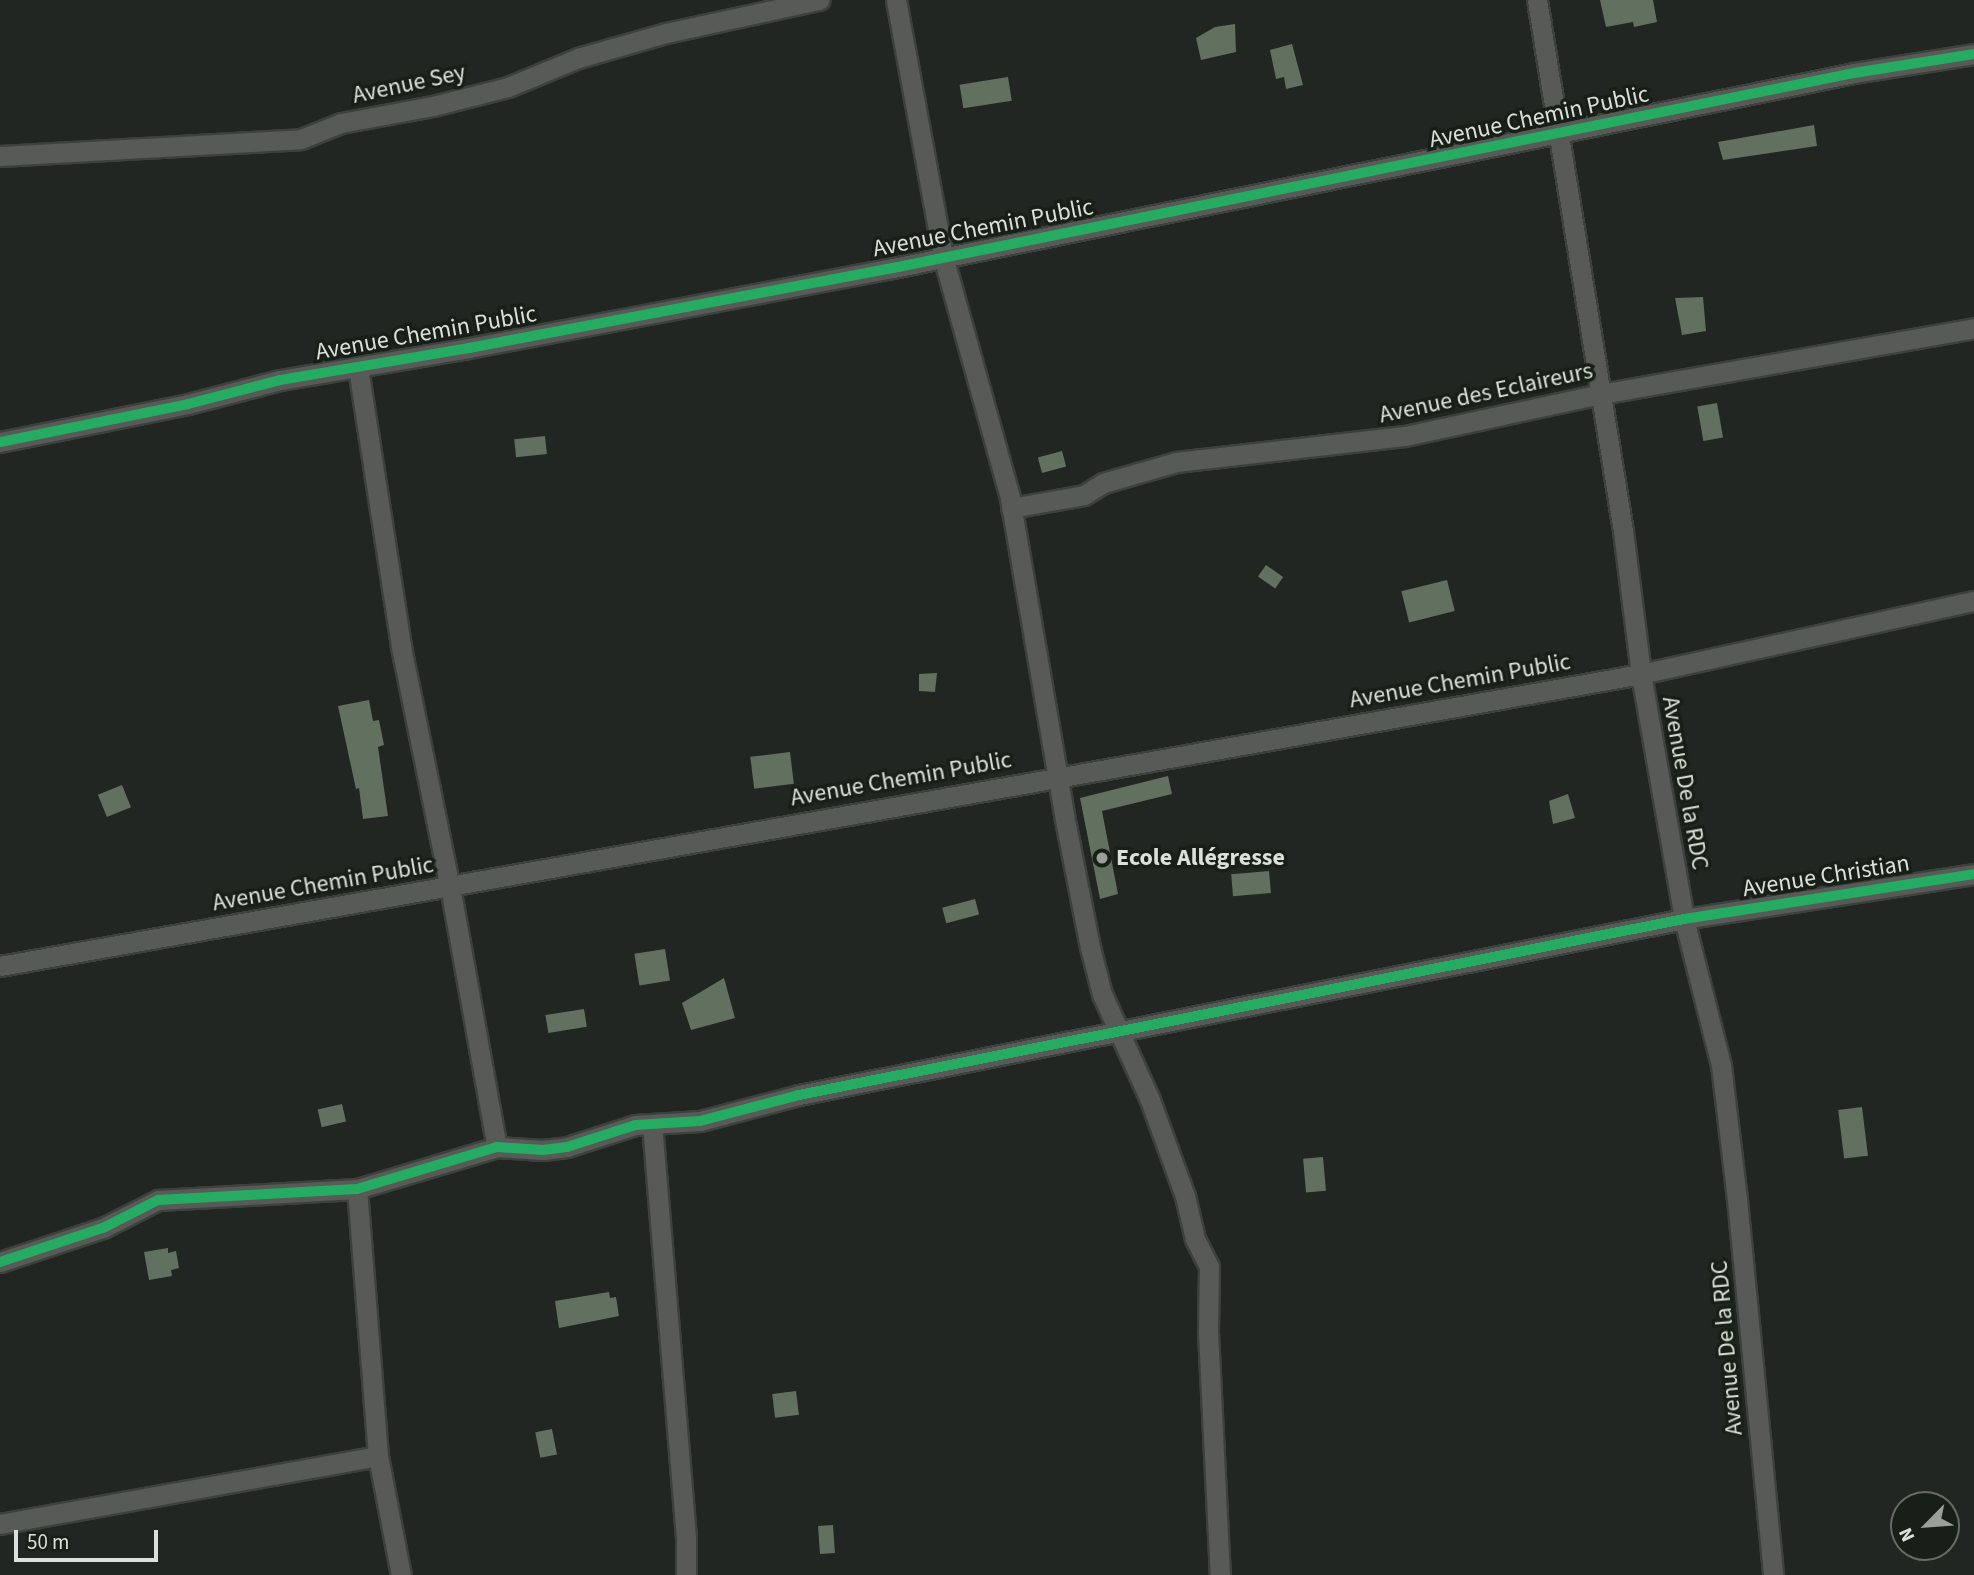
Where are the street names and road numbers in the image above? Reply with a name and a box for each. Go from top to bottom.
street label: Avenue Sey [350,58,468,110]
street label: Avenue Chemin Public [1426,80,1652,154]
street label: Avenue Chemin Public [870,192,1096,264]
street label: Avenue Chemin Public [313,299,539,367]
street label: Avenue des Eclaireurs [1377,356,1595,430]
street label: Avenue Chemin Public [1347,647,1573,715]
street label: Avenue De la RDC [1656,694,1714,872]
street label: Avenue Chemin Public [788,745,1014,813]
street label: Avenue Christian [1740,849,1912,903]
street label: Avenue Chemin Public [210,850,436,918]
street label: Avenue De la RDC [1705,1259,1749,1437]

